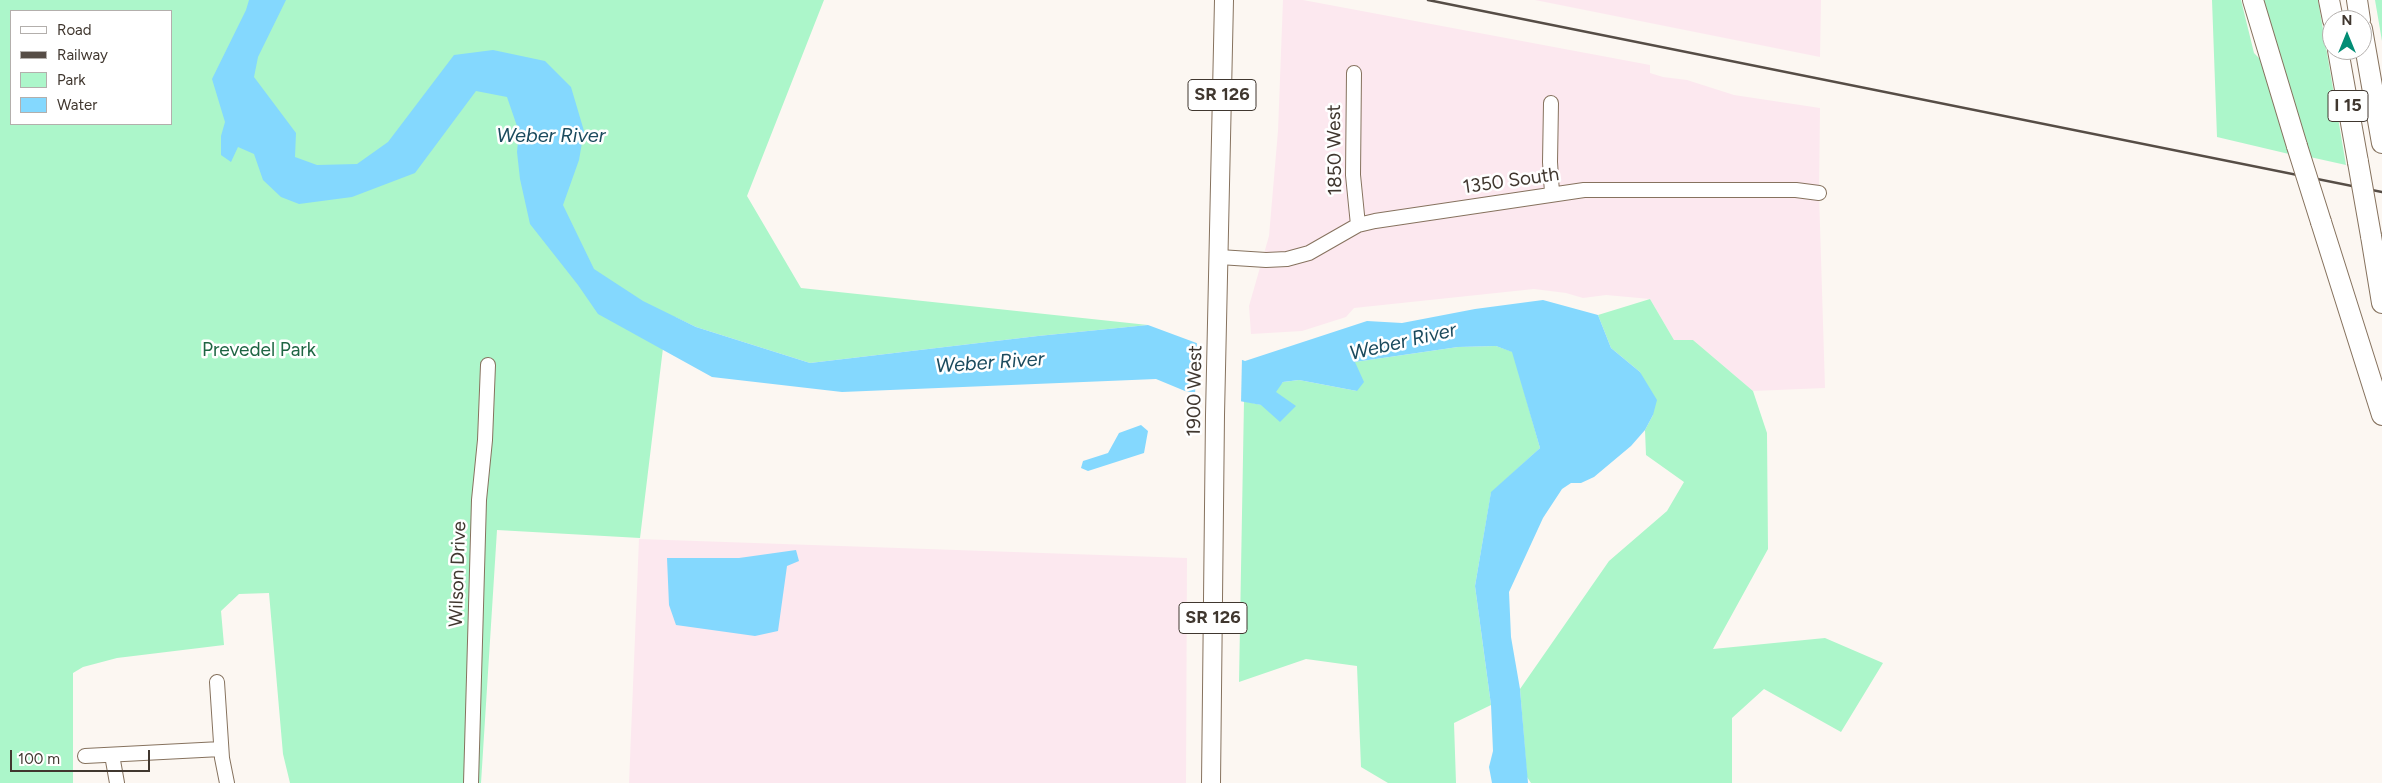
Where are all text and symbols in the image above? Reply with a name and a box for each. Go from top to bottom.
legend [10,10,172,125]
north arrow [2322,10,2372,60]
text: N [2342,12,2352,29]
text: Road [57,21,92,39]
text: Railway [57,46,108,64]
text: Park [57,71,86,89]
road number: SR 126 [1188,80,1256,110]
road number: I 15 [2328,90,2368,122]
text: Water [57,96,97,114]
street label: 1850 West [1323,104,1347,196]
water label: Weber River [497,124,605,148]
street label: 1350 South [1461,163,1561,199]
water label: Weber River [1347,318,1459,366]
park label: Prevedel Park [202,339,316,361]
street label: 1900 West [1183,345,1207,437]
water label: Weber River [935,347,1045,379]
street label: Wilson Drive [445,521,471,627]
road number: SR 126 [1179,602,1247,634]
scale bar [12,740,152,772]
text: 100 m [18,750,60,768]

